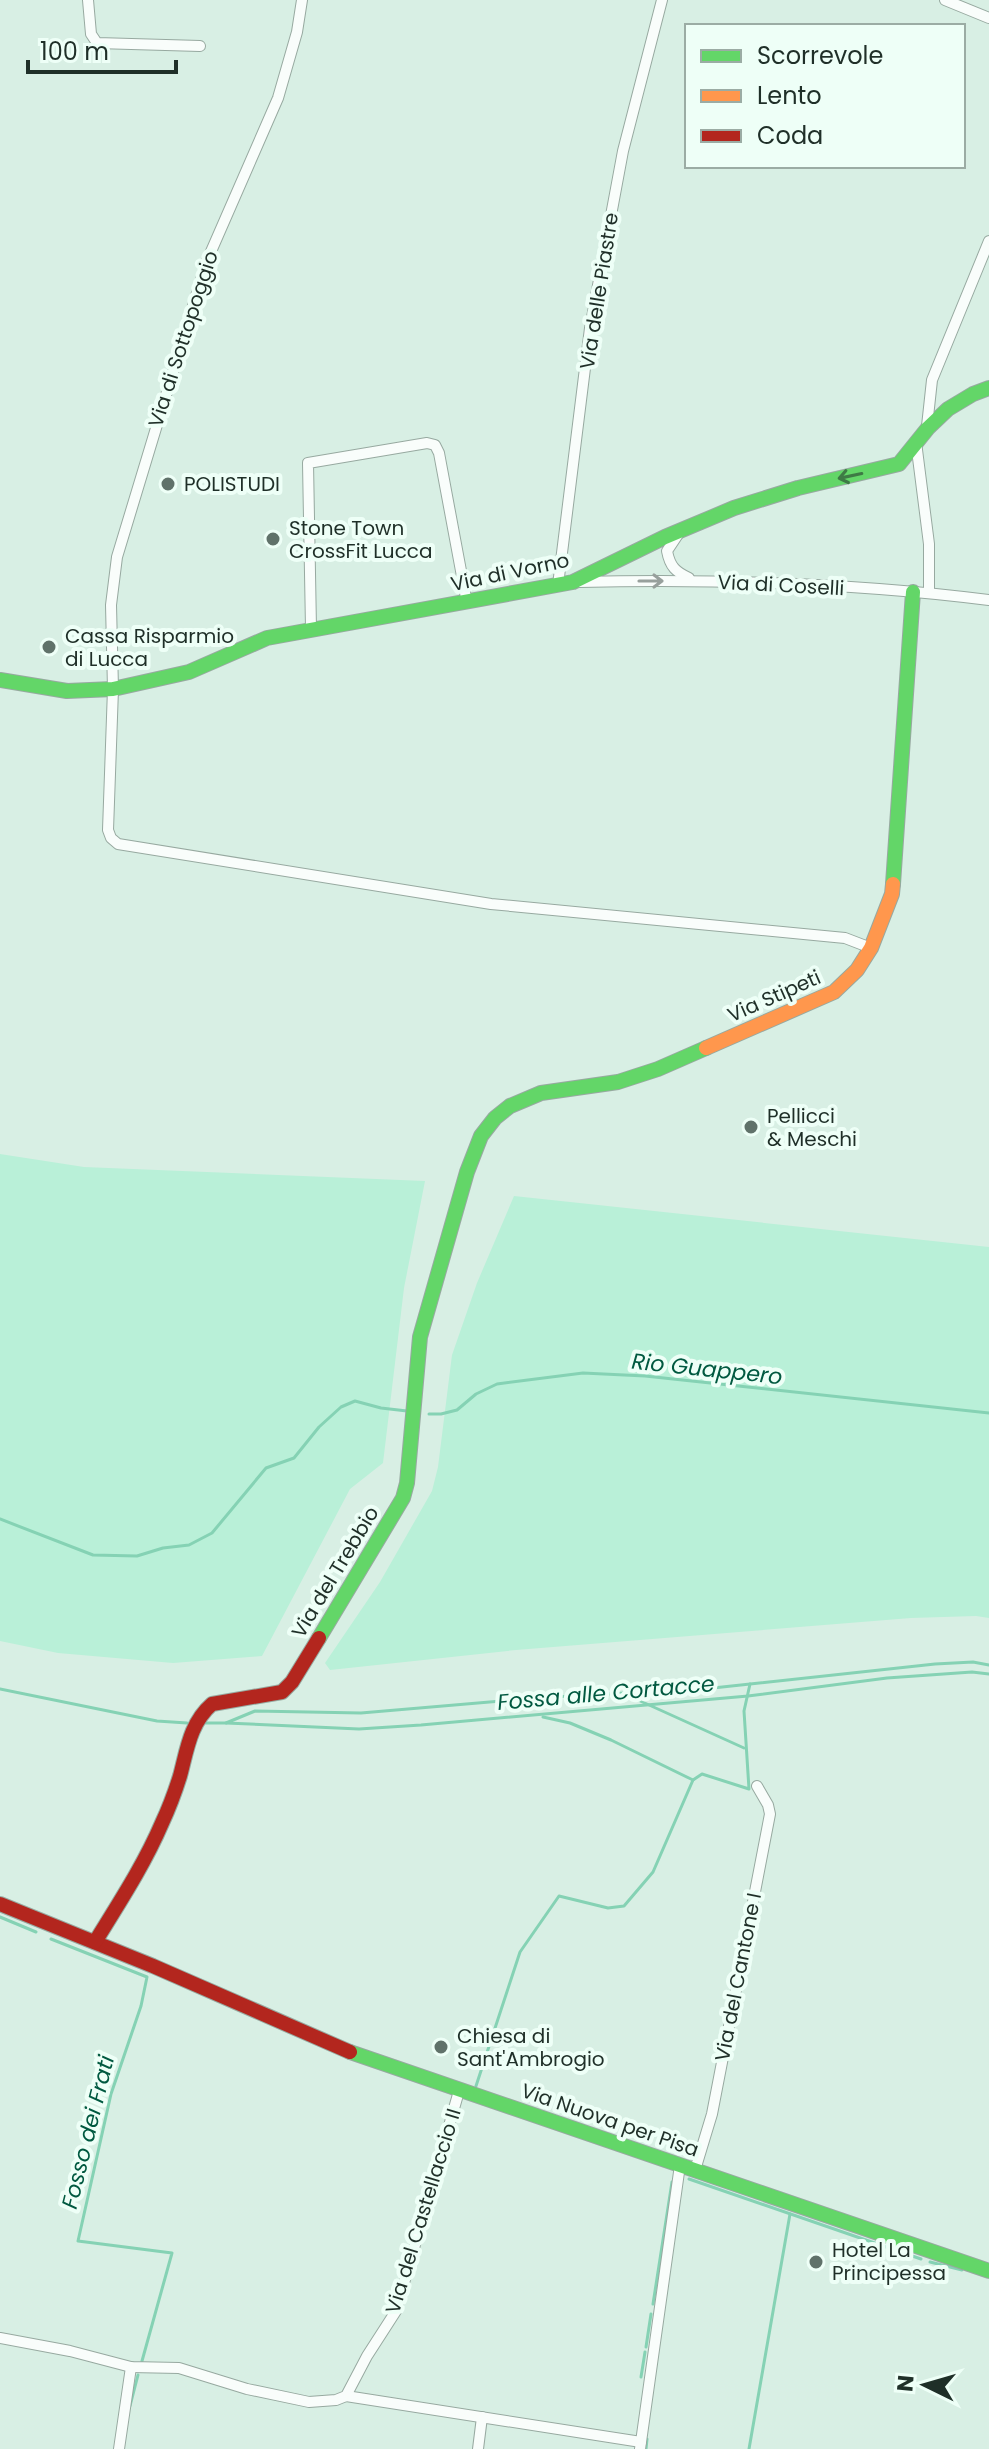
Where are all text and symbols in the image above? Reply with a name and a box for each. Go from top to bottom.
scale bar [28,24,176,74]
legend [685,24,965,168]
text: 100 m [40,35,109,68]
text: Scorrevole [757,39,883,72]
text: Lento [757,79,822,112]
text: Coda [757,119,823,152]
street label: Via delle Piastre [573,211,625,371]
street label: Via di Sottopoggio [141,247,225,431]
one-way arrow [838,469,863,484]
place label: POLISTUDI [184,470,280,498]
marker: POLISTUDI [159,475,177,493]
place label: Stone Town CrossFit Lucca [289,514,432,565]
marker: Stone Town CrossFit Lucca [264,530,282,548]
street label: Via di Vorno [448,546,572,598]
street label: Via di Coselli [717,568,845,602]
one-way arrow [637,573,664,589]
place label: Cassa Risparmio di Lucca [65,622,234,673]
marker: Cassa Risparmio di Lucca [40,638,58,656]
street label: Via Stipeti [723,963,825,1029]
place label: Pellicci & Meschi [767,1102,857,1153]
marker: Pellicci & Meschi [742,1118,760,1136]
water label: Rio Guappero [630,1346,784,1392]
street label: Via del Trebbio [285,1501,385,1643]
water label: Fossa alle Cortacce [496,1668,716,1718]
street label: Via del Cantone I [708,1891,768,2063]
place label: Chiesa di Sant'Ambrogio [457,2022,605,2073]
marker: Chiesa di Sant'Ambrogio [432,2038,450,2056]
water label: Fosso dei Frati [54,2052,122,2212]
street label: Via Nuova per Pisa [517,2076,703,2164]
street label: Via del Castellaccio II [378,2105,468,2317]
place label: Hotel La Principessa [832,2236,946,2287]
marker: Hotel La Principessa [807,2253,825,2271]
north arrow [885,2345,965,2425]
text: N [889,2374,922,2393]

